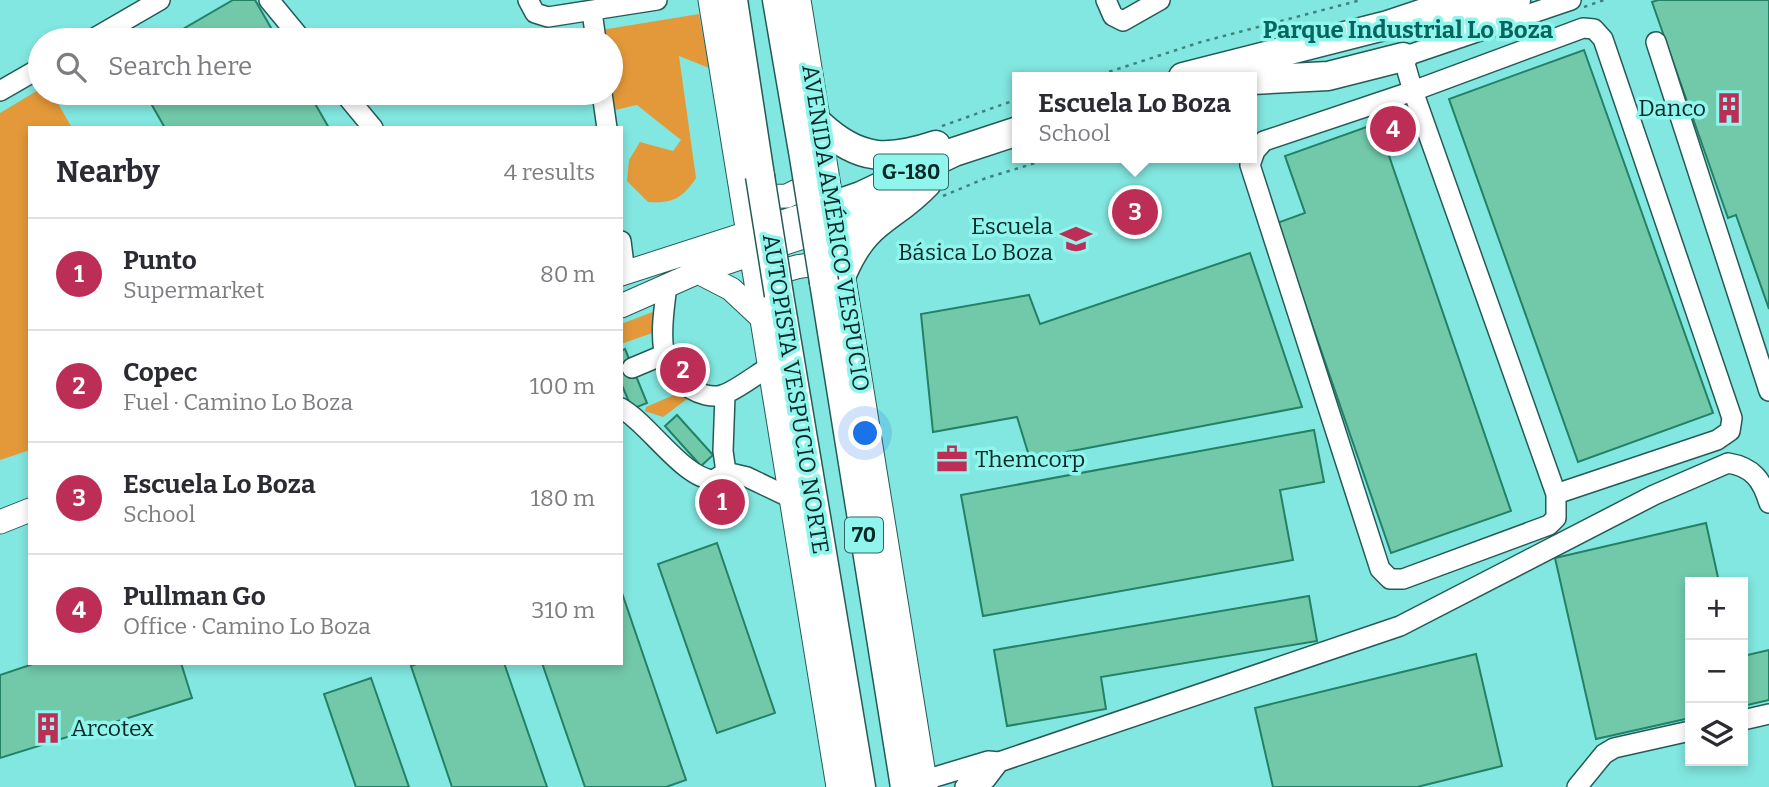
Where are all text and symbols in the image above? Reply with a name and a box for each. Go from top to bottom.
district label: Parque Industrial Lo Boza [1263,16,1554,44]
search box [28,28,623,105]
icon: search [52,48,90,86]
text: Search here [108,51,252,82]
street label: AVENIDA AMÉRICO VESPUCIO [796,63,876,393]
popup [1012,72,1257,163]
text: Escuela Lo Boza [1038,88,1231,119]
building icon: Danco [1712,91,1746,125]
place label: Danco [1638,94,1706,122]
pin: 4 [1370,103,1416,155]
text: School [1038,119,1111,147]
text: Nearby [56,154,160,190]
road number: G-180 [874,154,948,190]
text: 4 results [504,158,595,186]
pin: 3 [1112,186,1158,238]
place label: Escuela Básica Lo Boza [898,212,1053,266]
school or university icon: Escuela Básica Lo Boza [1059,222,1093,256]
street label: AUTOPISTA VESPUCIO NORTE [757,232,835,556]
text: Punto [123,245,197,276]
text: 1 [74,260,84,288]
text: 80 m [540,260,595,288]
text: Supermarket [123,276,264,304]
pin: 2 [660,344,706,396]
text: Copec [123,357,197,388]
text: 2 [73,372,85,400]
text: 100 m [530,372,595,400]
text: Fuel · Camino Lo Boza [123,388,353,416]
your location [848,416,882,450]
office icon: Themcorp [935,442,969,476]
place label: Themcorp [975,445,1085,473]
text: Escuela Lo Boza [123,469,316,500]
pin: 1 [699,476,745,528]
text: 3 [72,484,86,512]
text: 180 m [531,484,595,512]
text: School [123,500,195,528]
road number: 70 [845,518,883,552]
map controls [1685,577,1748,766]
button: + [1685,577,1748,640]
text: Pullman Go [123,581,266,612]
text: 4 [72,596,86,624]
text: 310 m [531,596,595,624]
text: Office · Camino Lo Boza [123,612,371,640]
button: − [1685,640,1748,703]
button: layers [1685,703,1748,766]
building icon: Arcotex [31,711,65,745]
place label: Arcotex [71,714,154,742]

